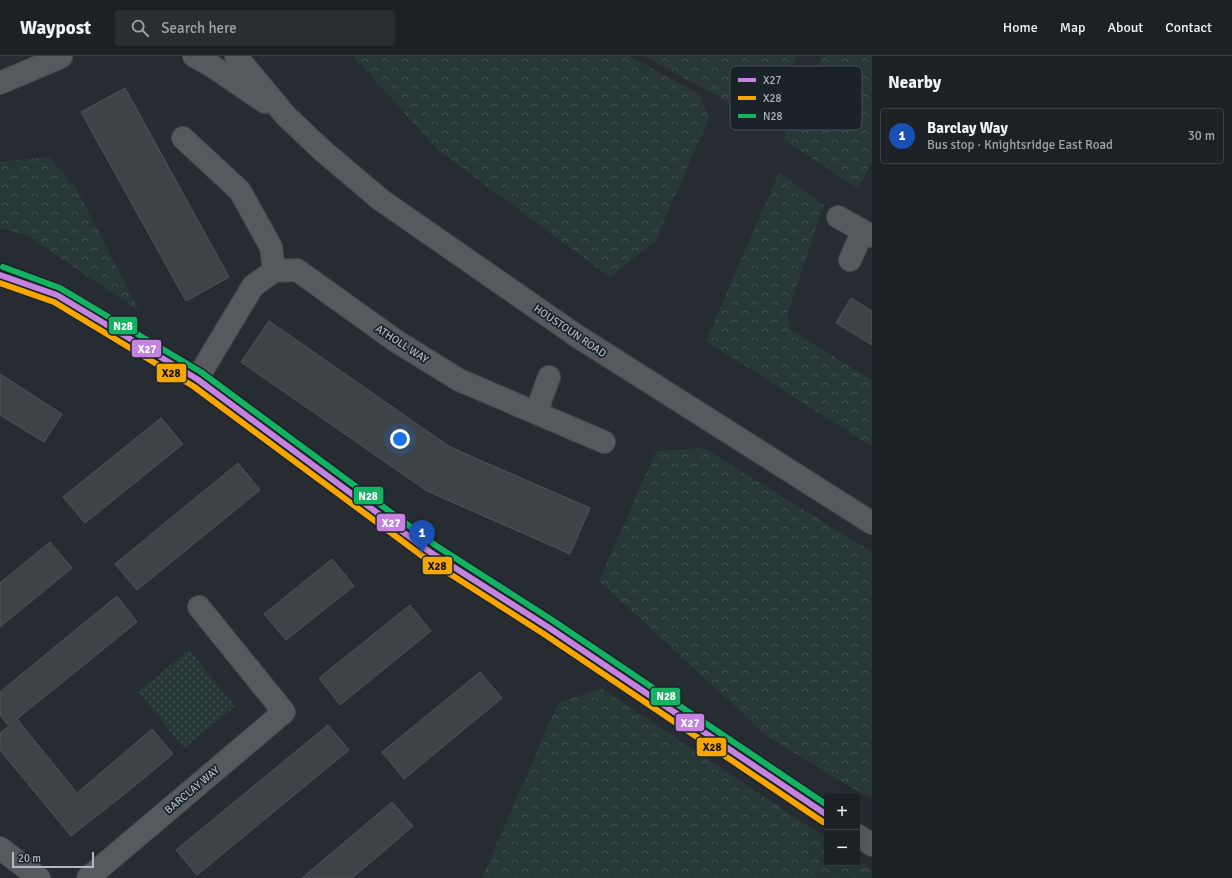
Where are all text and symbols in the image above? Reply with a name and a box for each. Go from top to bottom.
search box [115,10,395,46]
text: Waypost [20,16,91,40]
icon: search [129,17,151,39]
text: Search here [161,19,237,37]
text: Home [1003,19,1038,36]
text: Map [1060,19,1085,36]
text: About [1107,19,1143,36]
text: Contact [1165,19,1212,36]
legend [730,66,862,130]
text: Nearby [888,72,941,93]
text: X27 [763,74,781,87]
text: X28 [763,92,781,105]
text: N28 [763,110,782,123]
text: Barclay Way [927,119,1008,137]
text: 1 [898,128,906,144]
text: 30 m [1188,128,1215,144]
text: Bus stop · Knightsridge East Road [927,137,1113,153]
street label: HOUSTOUN ROAD [531,302,609,360]
line badge: N28 [108,316,138,335]
text: N28 [113,320,133,333]
street label: ATHOLL WAY [373,322,431,366]
line badge: X27 [131,339,162,358]
text: X27 [138,343,156,356]
line badge: X28 [156,363,187,383]
text: X28 [162,367,180,380]
your location [390,429,410,449]
line badge: N28 [353,486,384,505]
text: N28 [358,490,378,503]
line badge: X27 [376,513,406,532]
text: X27 [382,517,400,530]
pin: 1 [409,520,435,553]
line badge: X28 [422,556,453,575]
text: X28 [428,560,446,573]
line badge: N28 [650,687,681,706]
text: N28 [656,690,676,703]
line badge: X27 [675,713,705,732]
text: X27 [681,717,699,730]
line badge: X28 [696,737,727,757]
text: X28 [703,741,721,754]
street label: BARCLAY WAY [162,763,222,816]
map controls [824,794,860,866]
button: + [824,794,860,830]
button: − [824,830,860,866]
scale bar [12,850,94,869]
text: 20 m [18,852,41,865]

